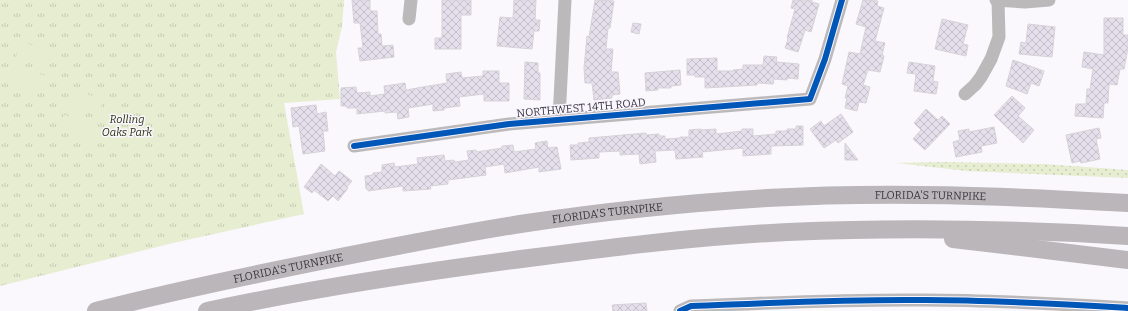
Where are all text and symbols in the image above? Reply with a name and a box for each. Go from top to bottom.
street label: NORTHWEST 14TH ROAD [516,96,646,120]
park label: Rolling Oaks Park [102,113,153,139]
street label: FLORIDA'S TURNPIKE [875,188,987,203]
street label: FLORIDA'S TURNPIKE [551,200,664,226]
street label: FLORIDA'S TURNPIKE [232,250,344,285]

